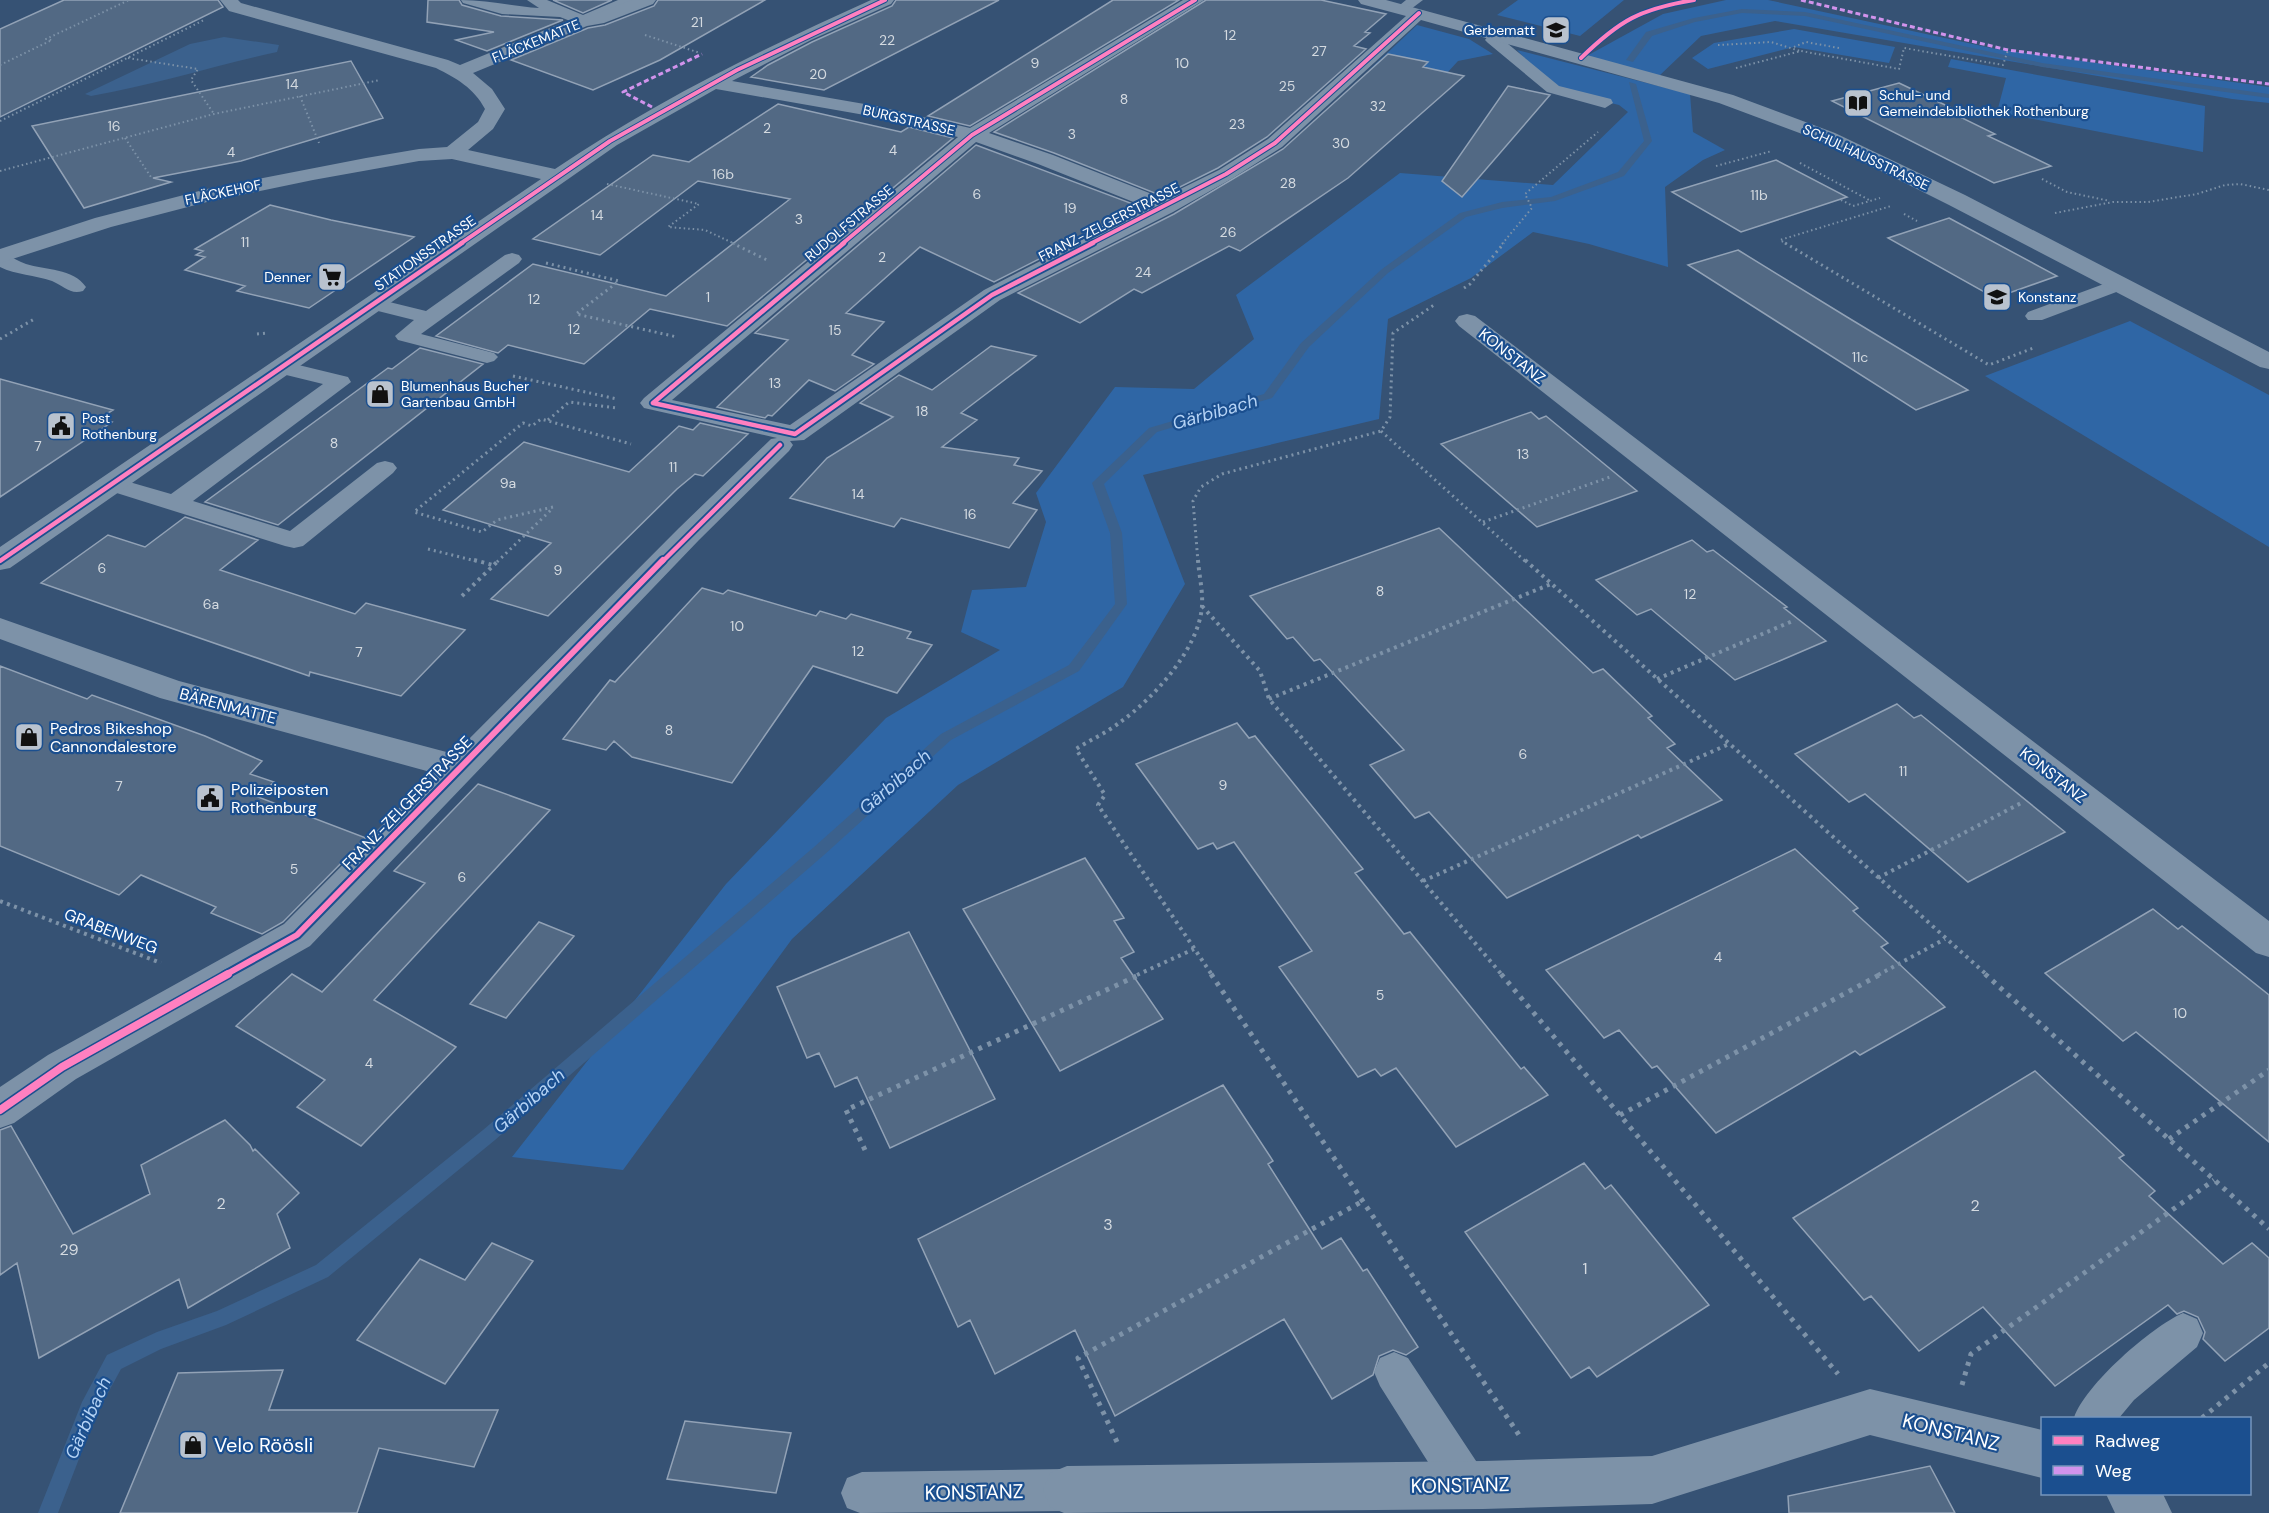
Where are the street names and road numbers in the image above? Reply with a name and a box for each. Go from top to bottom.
street label: FLÄCKEMATTE [489,15,583,67]
street label: BURGSTRASSE [861,101,957,139]
street label: SCHULHAUSSTRASSE [1800,120,1932,194]
street label: FLÄCKEHOF [183,175,263,209]
street label: FRANZ-ZELGERSTRASSE [1035,178,1183,265]
street label: RUDOLFSTRASSE [801,181,897,265]
street label: STATIONSSTRASSE [371,211,479,295]
street label: KONSTANZ [1474,323,1550,389]
street label: BÄRENMATTE [177,683,279,729]
street label: FRANZ-ZELGERSTRASSE [337,731,477,875]
street label: KONSTANZ [2015,742,2091,808]
street label: GRABENWEG [61,904,161,958]
street label: KONSTANZ [1900,1407,2002,1457]
street label: KONSTANZ [1410,1471,1510,1499]
street label: KONSTANZ [924,1478,1024,1506]

